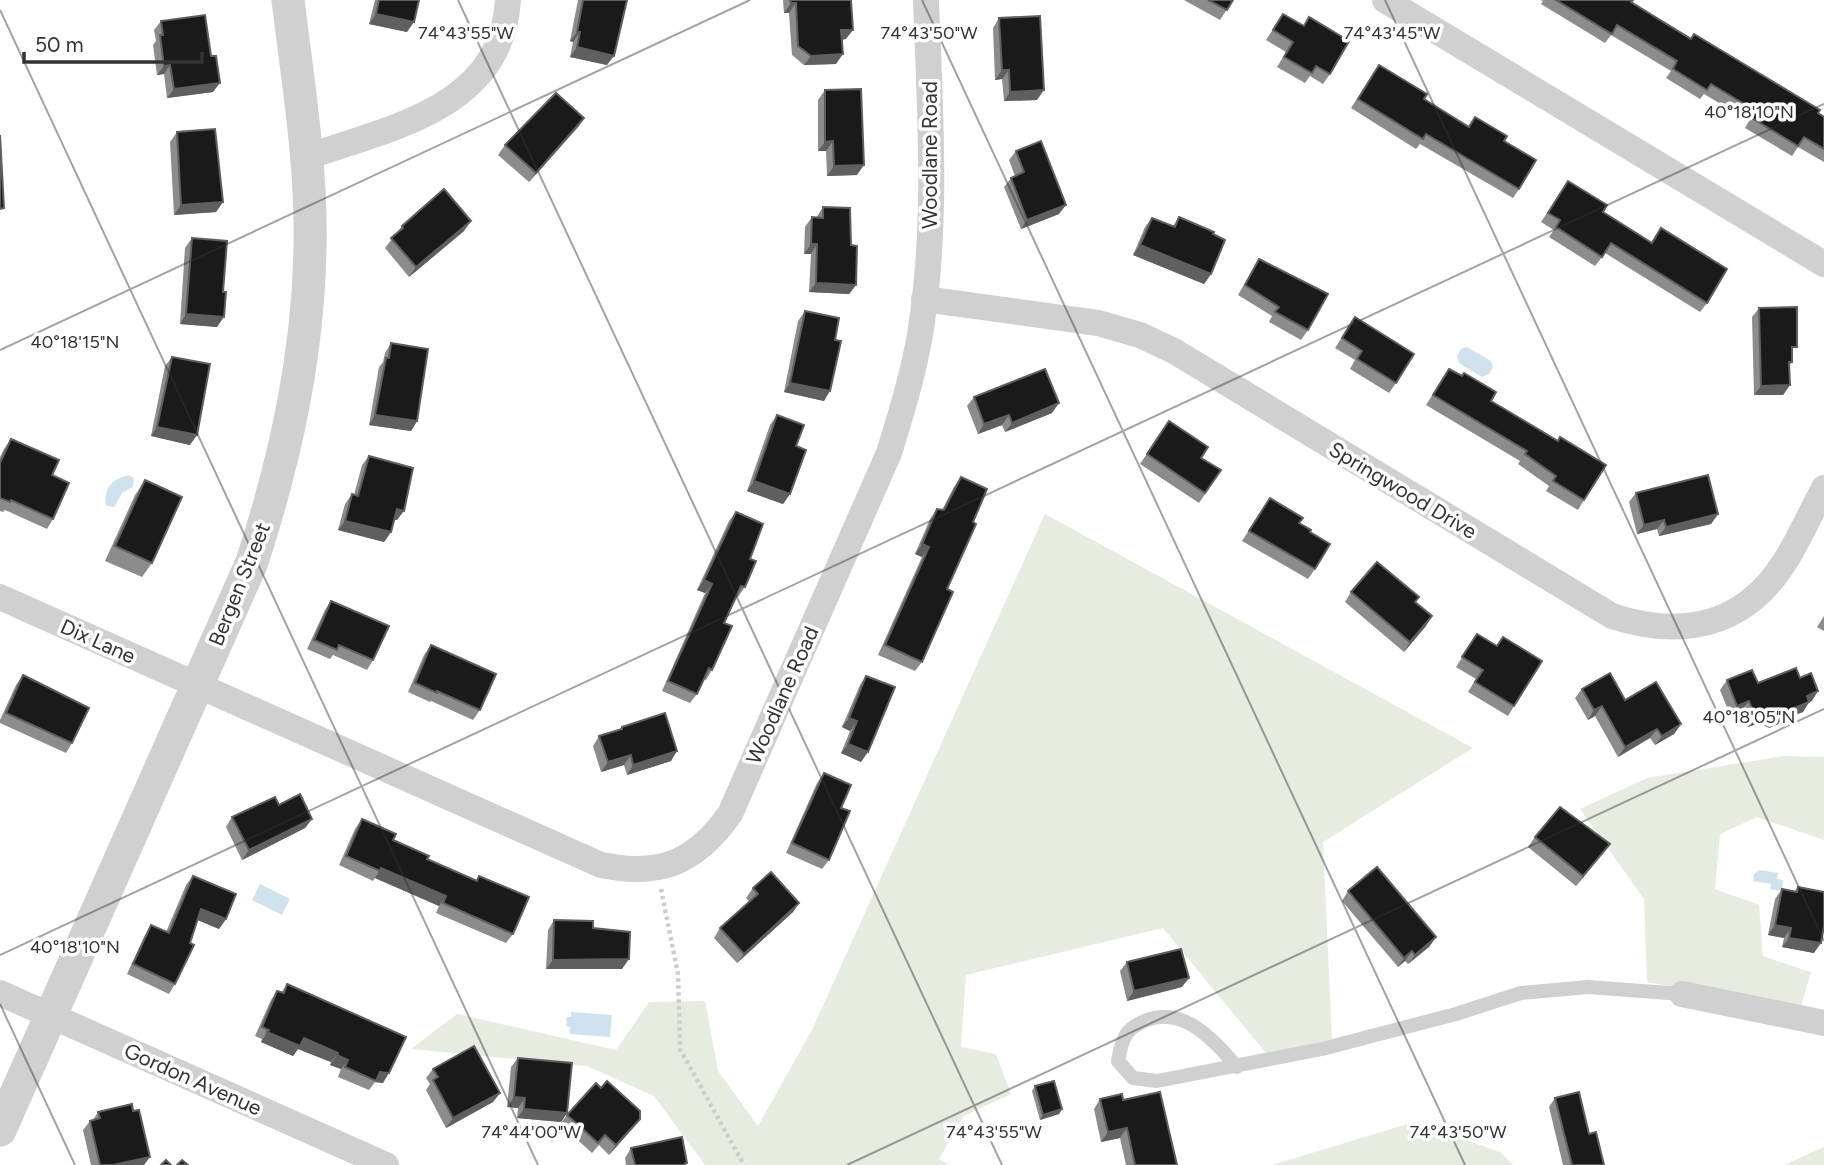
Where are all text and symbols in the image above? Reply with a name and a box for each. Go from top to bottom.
scale bar [24,21,203,65]
text: 74°43'55"W [418,22,515,44]
text: 74°43'50"W [881,22,978,44]
text: 74°43'45"W [1344,22,1441,44]
text: 50 m [35,32,84,57]
street label: Woodlane Road [917,81,942,229]
text: 40°18'10"N [1704,101,1794,123]
text: 40°18'15"N [31,331,119,353]
street label: Springwood Drive [1325,436,1481,544]
street label: Bergen Street [203,519,275,649]
street label: Dix Lane [57,613,139,669]
street label: Woodlane Road [740,622,824,768]
text: 40°18'05"N [1702,706,1796,728]
text: 40°18'10"N [30,936,120,958]
street label: Gordon Avenue [120,1038,266,1120]
text: 74°44'00"W [481,1121,581,1143]
text: 74°43'55"W [946,1121,1043,1143]
text: 74°43'50"W [1410,1121,1507,1143]

